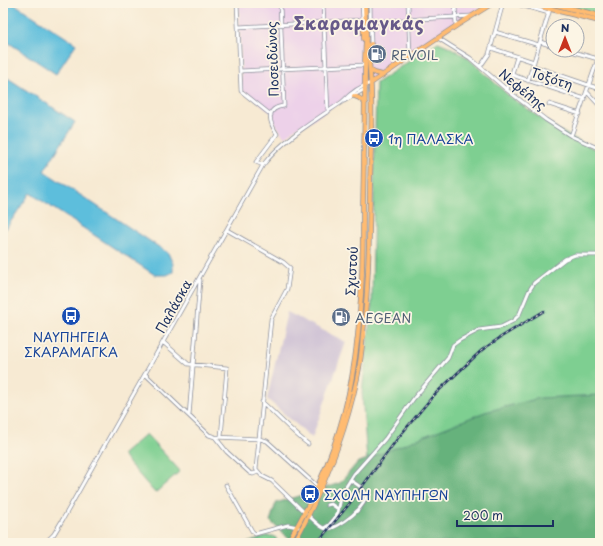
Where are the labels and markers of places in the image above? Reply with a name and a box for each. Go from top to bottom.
fuel station icon: REVOIL [366,43,388,65]
place label: REVOIL [391,45,439,64]
bus stop icon: 1η ΠΑΛΑΣΚΑ [363,127,385,149]
place label: 1η ΠΑΛΑΣΚΑ [388,129,473,148]
bus stop icon: ΝΑΥΠΗΓΕΙΑ ΣΚΑΡΑΜΑΓΚΑ [60,305,82,327]
fuel station icon: AEGEAN [330,306,352,328]
place label: AEGEAN [355,308,411,327]
place label: ΝΑΥΠΗΓΕΙΑ ΣΚΑΡΑΜΑΓΚΑ [24,327,118,361]
bus stop icon: ΣΧΟΛΗ ΝΑΥΠΗΓΩΝ [299,483,321,505]
place label: ΣΧΟΛΗ ΝΑΥΠΗΓΩΝ [324,485,449,504]

